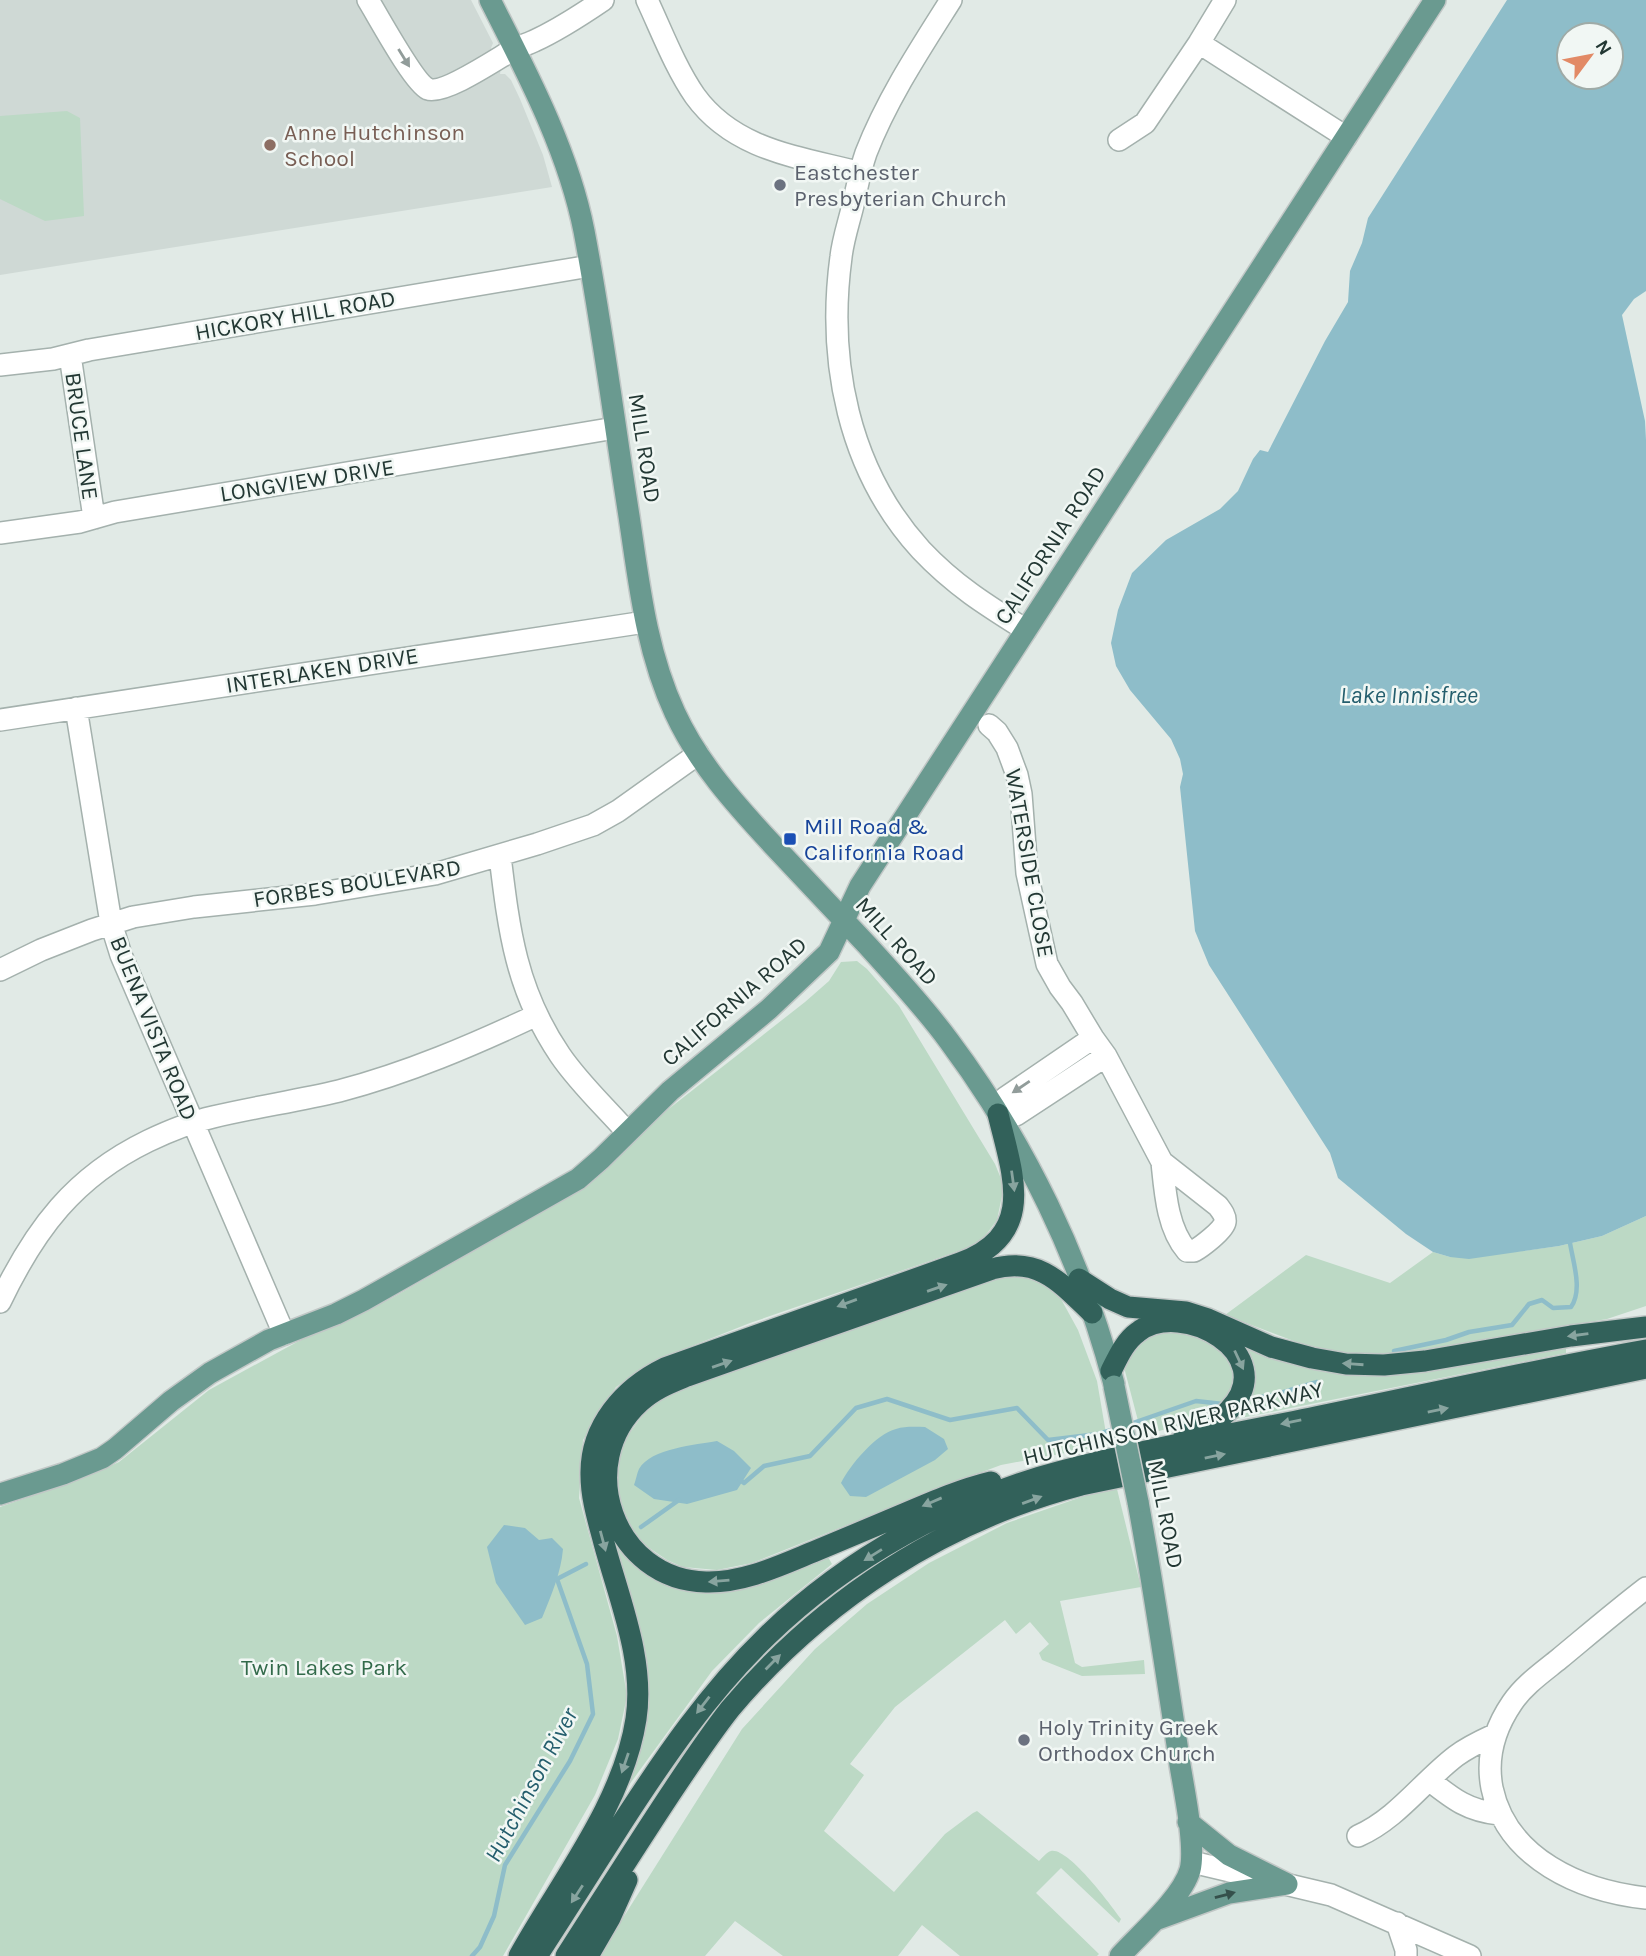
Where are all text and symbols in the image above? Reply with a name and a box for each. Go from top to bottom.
north arrow [1555,21,1625,91]
text: N [1591,36,1617,59]
one-way arrow [398,49,410,68]
place label: Anne Hutchinson School [284,119,465,172]
marker: Anne Hutchinson School [262,137,278,153]
place label: Eastchester Presbyterian Church [794,159,1007,212]
marker: Eastchester Presbyterian Church [772,177,788,193]
street label: HICKORY HILL ROAD [193,285,397,346]
street label: BRUCE LANE [59,371,104,502]
street label: MILL ROAD [623,392,666,505]
street label: LONGVIEW DRIVE [218,453,396,508]
street label: CALIFORNIA ROAD [989,461,1112,630]
street label: INTERLAKEN DRIVE [224,642,420,699]
water label: Lake Innisfree [1340,681,1478,709]
street label: WATERSIDE CLOSE [1000,767,1059,960]
place label: Mill Road & California Road [804,813,965,866]
marker: Mill Road & California Road [782,831,798,847]
street label: FORBES BOULEVARD [251,854,463,913]
street label: MILL ROAD [850,891,944,991]
street label: CALIFORNIA ROAD [656,931,812,1072]
street label: BUENA VISTA ROAD [104,932,203,1124]
one-way arrow [1012,1080,1030,1094]
one-way arrow [1007,1170,1018,1192]
one-way arrow [927,1282,948,1293]
one-way arrow [837,1298,858,1309]
one-way arrow [1567,1330,1589,1341]
one-way arrow [1233,1350,1245,1370]
one-way arrow [712,1358,733,1369]
one-way arrow [1342,1358,1364,1369]
street label: HUTCHINSON RIVER PARKWAY [1020,1376,1326,1471]
one-way arrow [1427,1404,1449,1415]
one-way arrow [1280,1416,1302,1427]
one-way arrow [1204,1450,1226,1461]
street label: MILL ROAD [1142,1457,1189,1571]
one-way arrow [1021,1494,1042,1505]
one-way arrow [921,1497,942,1508]
one-way arrow [599,1531,609,1552]
one-way arrow [863,1548,883,1561]
one-way arrow [708,1576,730,1587]
park label: Twin Lakes Park [241,1654,407,1681]
one-way arrow [765,1654,782,1671]
one-way arrow [697,1696,711,1714]
water label: Hutchinson River [479,1702,584,1867]
place label: Holy Trinity Greek Orthodox Church [1038,1714,1219,1767]
marker: Holy Trinity Greek Orthodox Church [1016,1732,1032,1748]
one-way arrow [619,1752,630,1773]
one-way arrow [570,1884,583,1903]
one-way arrow [1214,1889,1236,1900]

